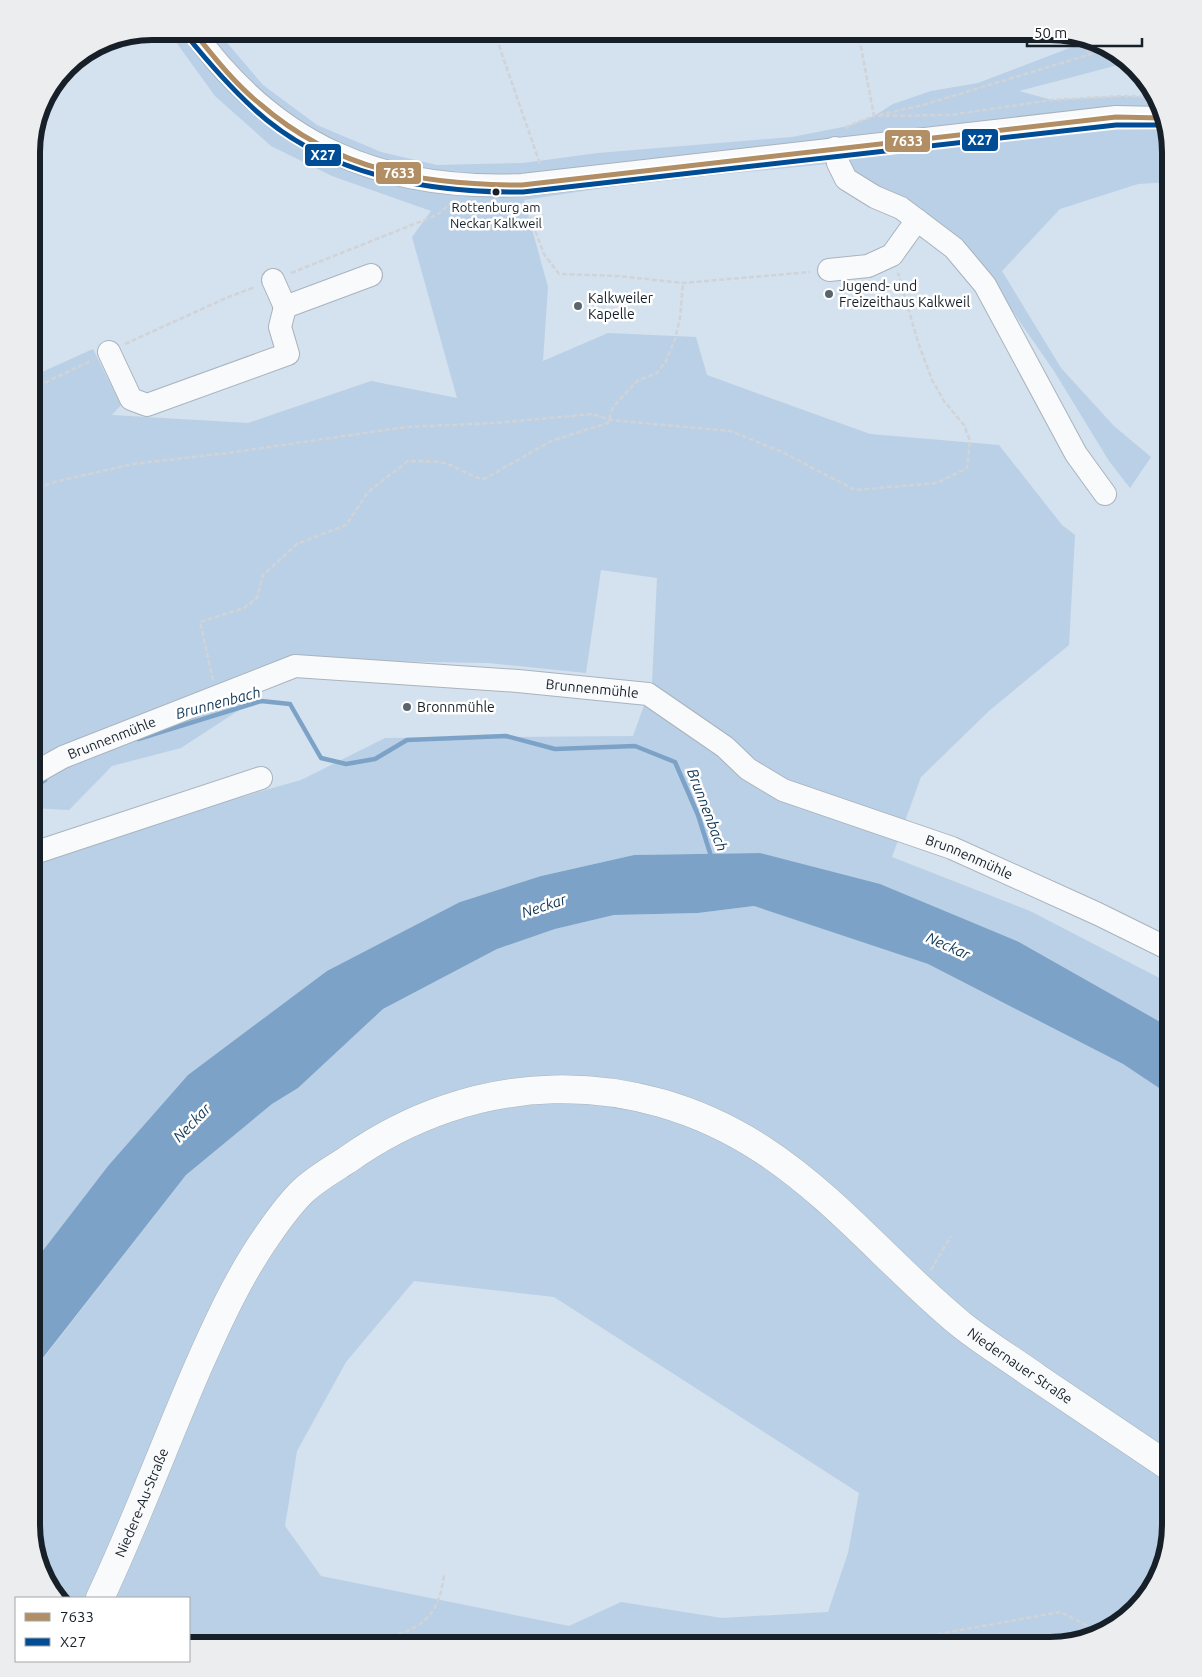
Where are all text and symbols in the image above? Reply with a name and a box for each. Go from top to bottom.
scale bar [1027,15,1142,47]
text: 50 m [1034,24,1067,41]
line badge: X27 [961,128,999,152]
line badge: 7633 [884,129,931,153]
text: X27 [967,132,993,148]
text: 7633 [891,133,923,149]
line badge: X27 [304,143,342,167]
text: X27 [310,147,336,163]
line badge: 7633 [375,161,422,185]
text: 7633 [383,165,415,181]
marker: Rottenburg am Neckar Kalkweil [491,187,501,197]
place label: Rottenburg am Neckar Kalkweil [450,200,543,230]
place label: Jugend- und Freizeithaus Kalkweil [839,278,970,310]
marker: Jugend- und Freizeithaus Kalkweil [823,288,835,300]
place label: Kalkweiler Kapelle [588,290,654,322]
marker: Kalkweiler Kapelle [572,300,584,312]
street label: Brunnenmühle [545,676,639,701]
water label: Brunnenbach [173,683,262,722]
place label: Bronnmühle [417,699,495,715]
marker: Bronnmühle [401,701,413,713]
street label: Brunnenmühle [65,713,158,762]
water label: Brunnenbach [684,766,731,854]
street label: Brunnenmühle [923,831,1015,882]
water label: Neckar [519,890,570,921]
water label: Neckar [924,928,974,963]
water label: Neckar [169,1099,215,1145]
street label: Niedernauer Straße [964,1324,1075,1407]
street label: Niedere-Au-Straße [112,1446,171,1560]
legend [15,1597,190,1662]
text: 7633 [60,1608,94,1625]
text: X27 [60,1633,86,1650]

